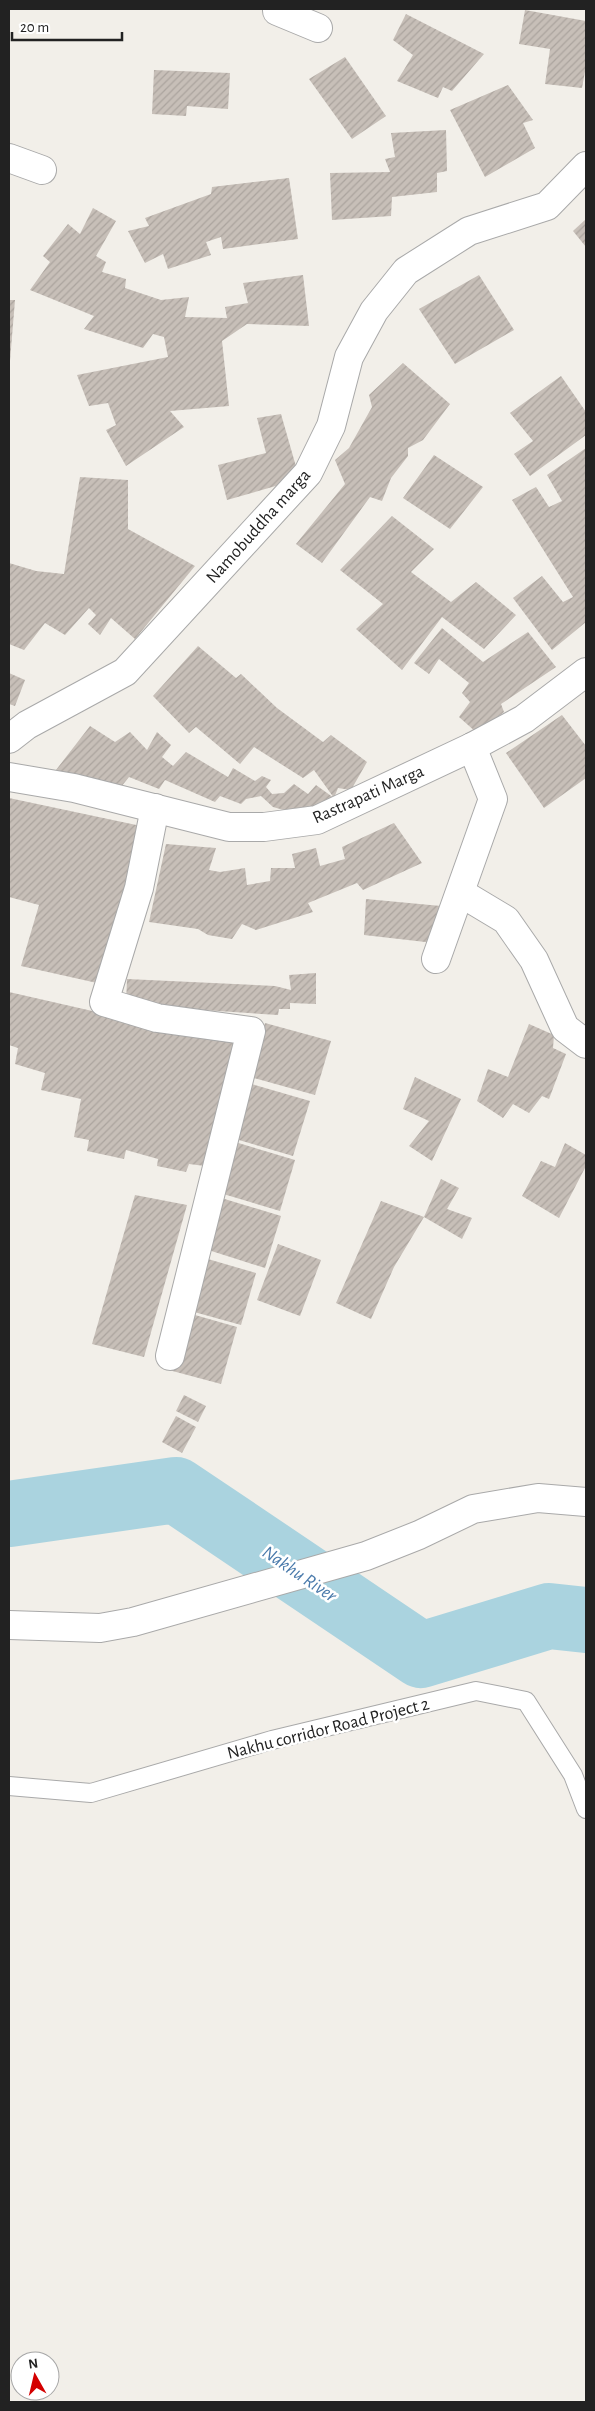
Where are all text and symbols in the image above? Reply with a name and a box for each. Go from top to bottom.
scale bar [12,10,122,42]
text: 20 m [20,20,49,35]
street label: Namobuddha marga [203,466,314,587]
street label: Rastrapati Marga [310,762,427,827]
water label: Nakhu River [259,1543,340,1606]
street label: Nakhu corridor Road Project 2 [225,1695,431,1763]
north arrow [10,2351,60,2401]
text: N [28,2357,39,2372]

